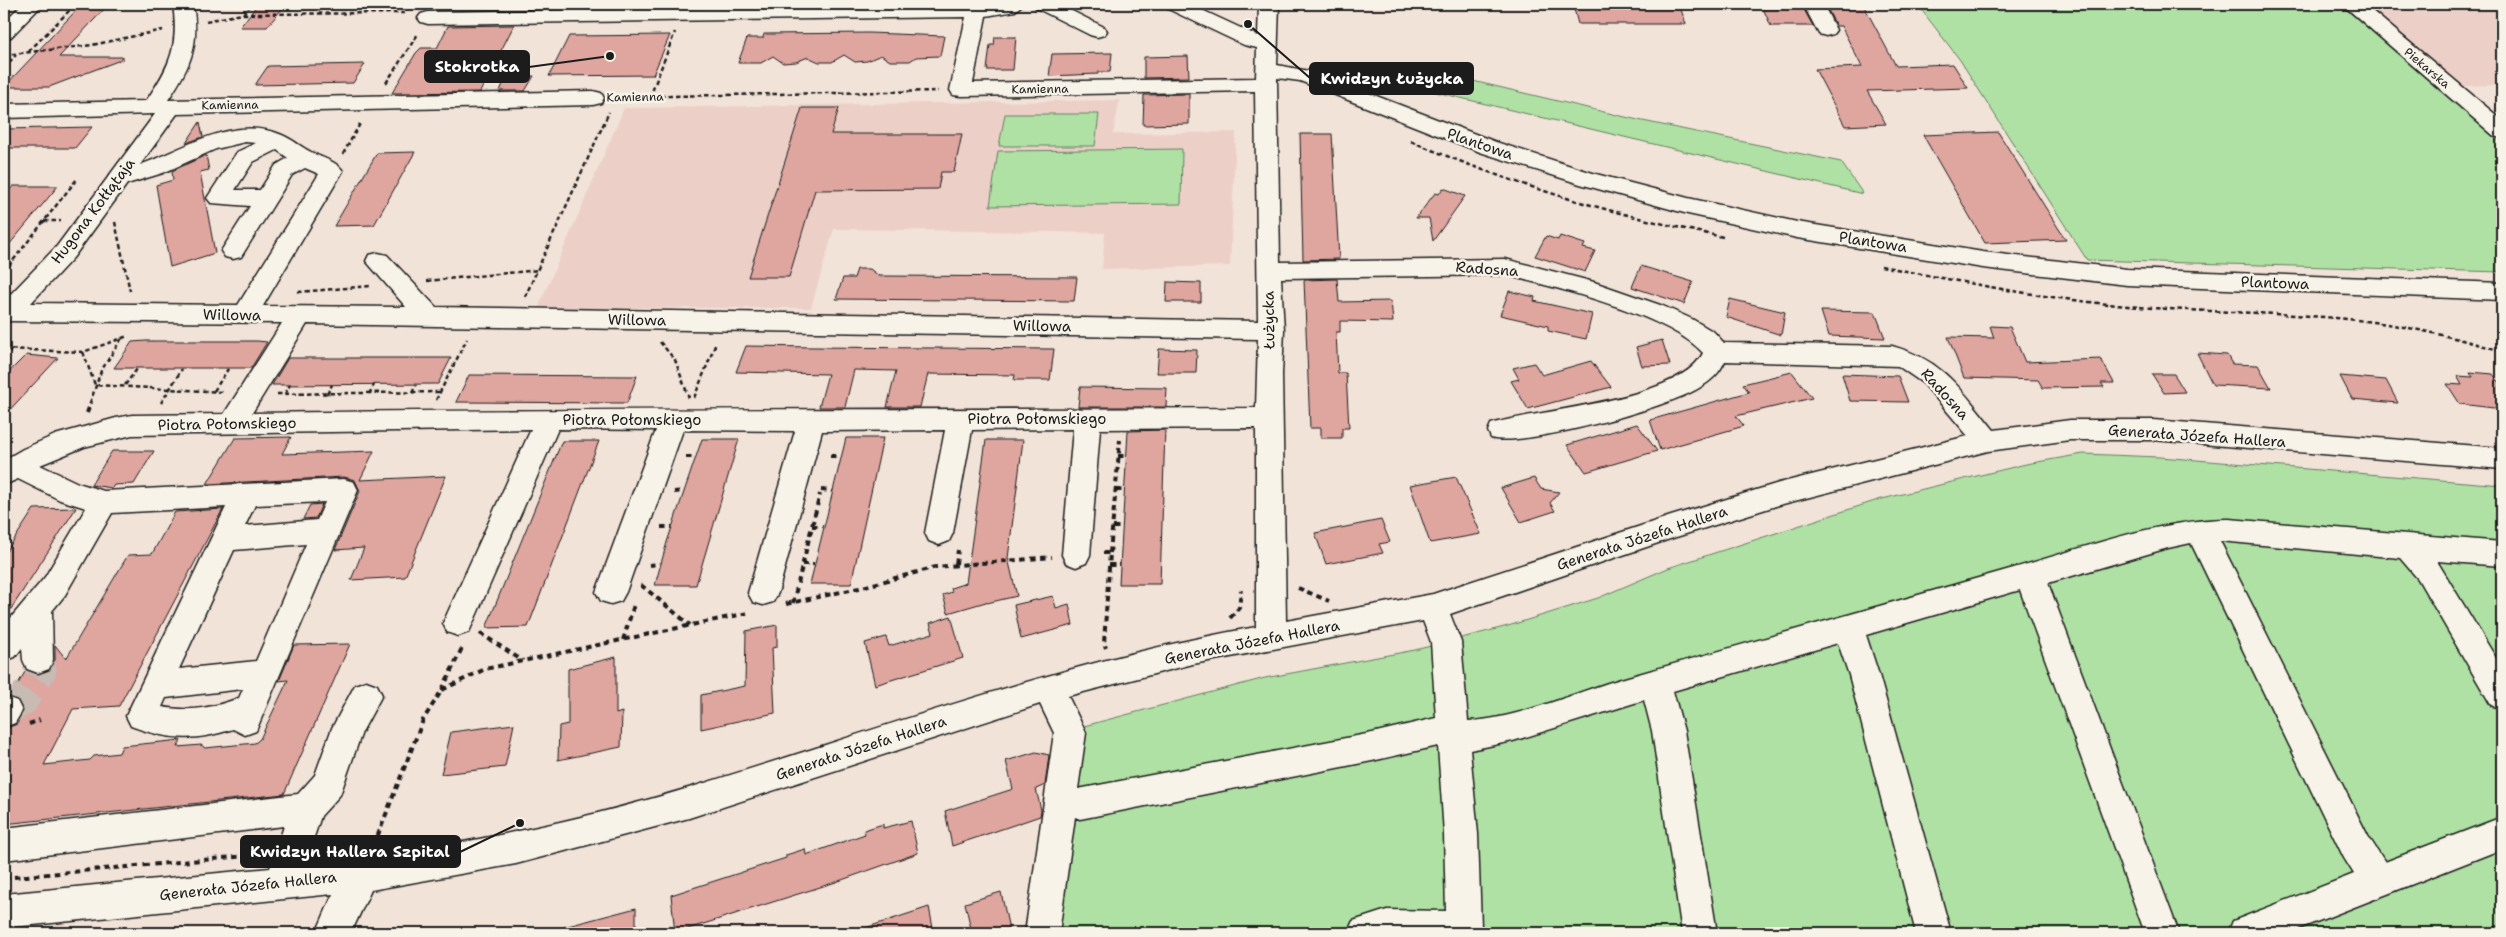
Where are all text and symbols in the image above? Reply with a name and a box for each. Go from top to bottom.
street label: Piekarska [2401,44,2454,92]
callout: Stokrotka [425,51,529,82]
text: Stokrotka [435,56,519,77]
callout: Kwidzyn Łużycka [1310,63,1473,94]
text: Kwidzyn Łużycka [1321,68,1464,89]
street label: Kamienna [1011,80,1069,97]
street label: Kamienna [606,88,664,105]
street label: Kamienna [201,96,259,113]
street label: Plantowa [1444,123,1516,165]
street label: Hugona Kołłątaja [47,153,140,268]
street label: Plantowa [1838,227,1909,257]
street label: Radosna [1455,257,1520,281]
street label: Plantowa [2240,272,2310,294]
street label: Łużycka [1258,290,1280,350]
street label: Willowa [203,304,262,326]
street label: Willowa [608,309,667,331]
street label: Willowa [1013,315,1072,337]
street label: Radosna [1916,364,1974,425]
street label: Piotra Połomskiego [968,409,1106,429]
street label: Piotra Połomskiego [563,410,701,430]
street label: Piotra Połomskiego [157,413,297,435]
street label: Generała Józefa Hallera [2107,420,2287,452]
street label: Generała Józefa Hallera [1554,501,1730,575]
street label: Generała Józefa Hallera [1163,615,1342,669]
street label: Generała Józefa Hallera [773,711,949,785]
callout: Kwidzyn Hallera Szpital [241,836,460,867]
text: Kwidzyn Hallera Szpital [250,841,450,862]
street label: Generała Józefa Hallera [158,867,338,905]

